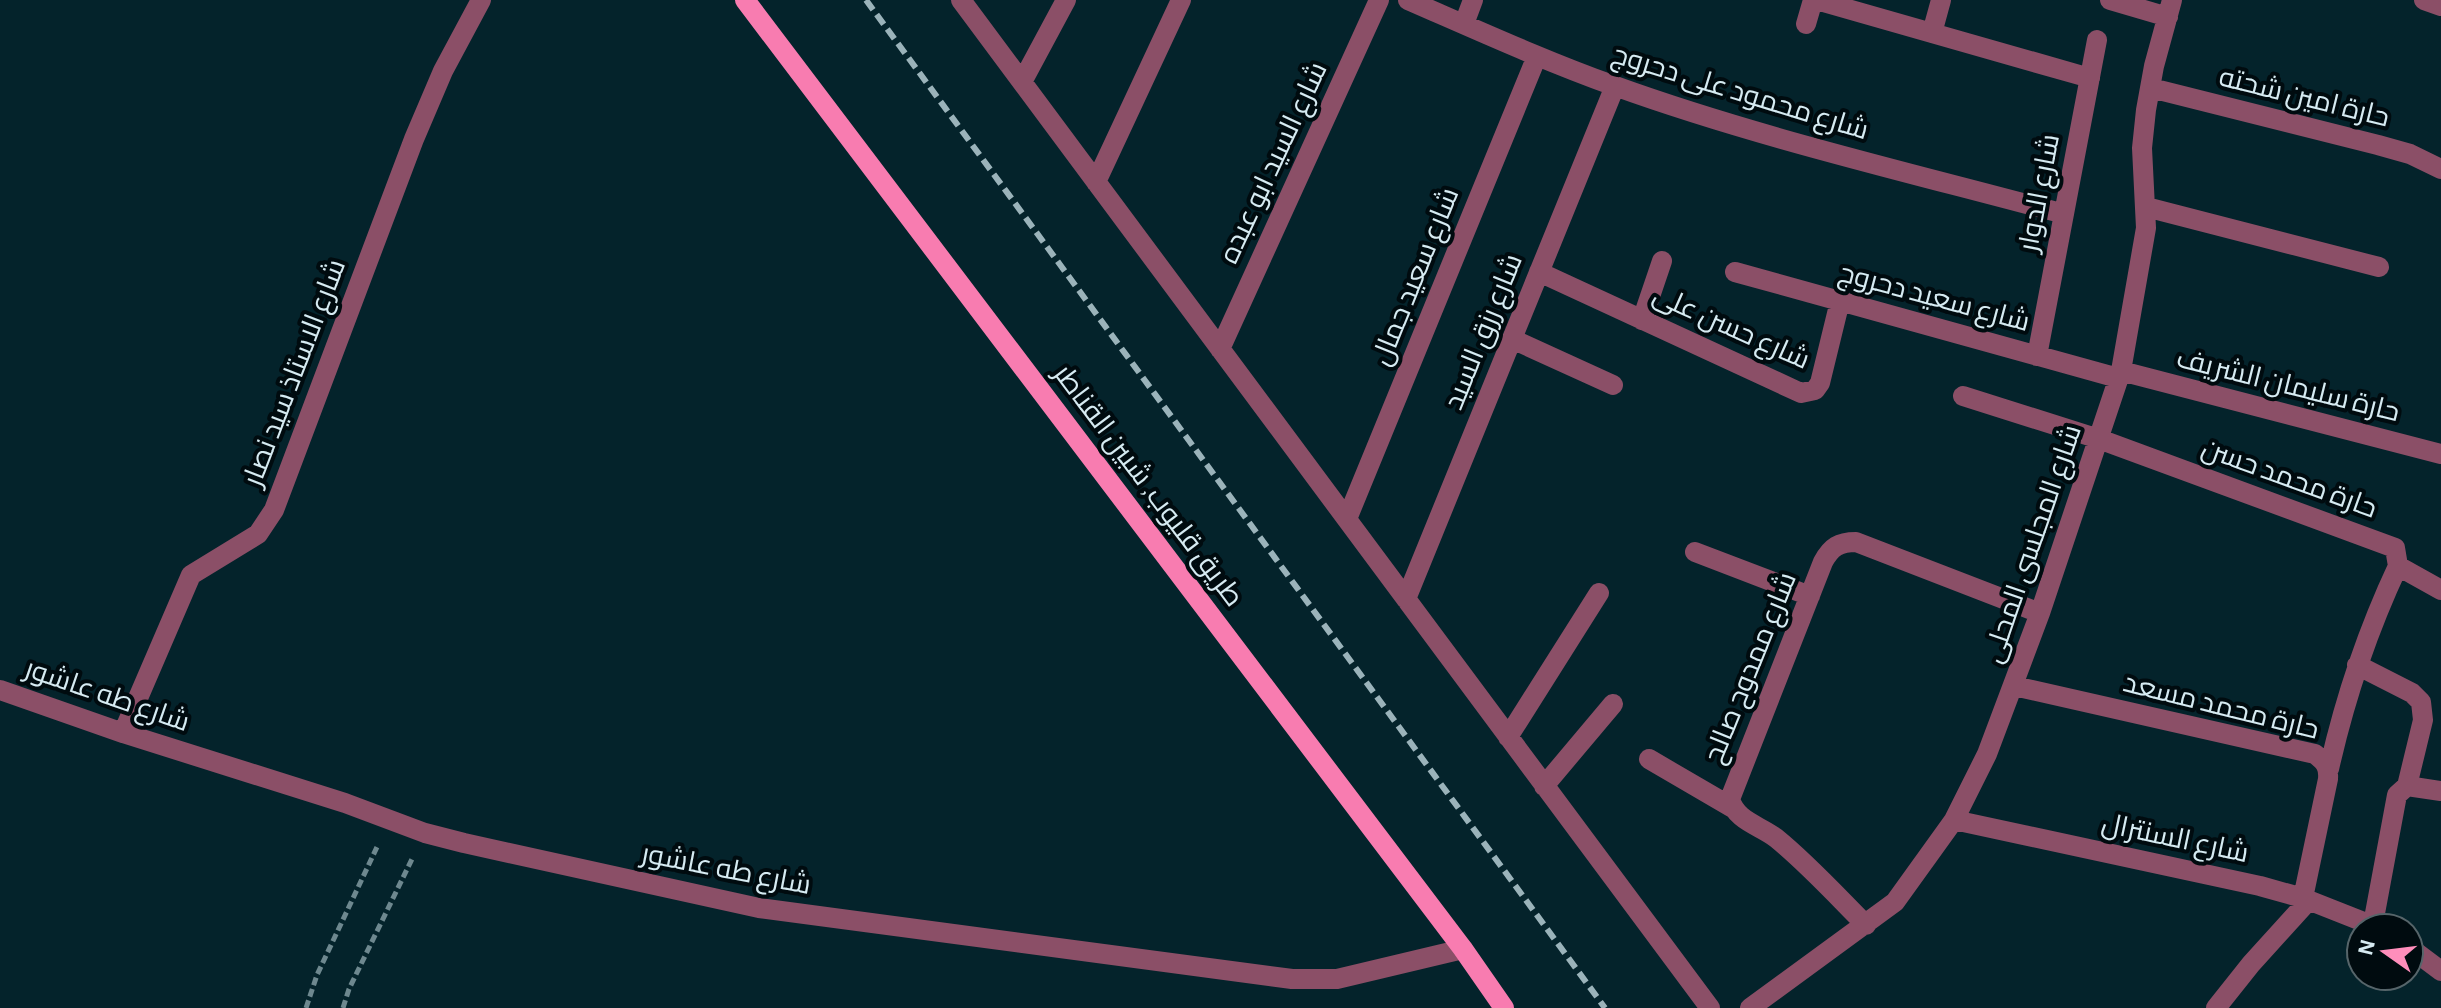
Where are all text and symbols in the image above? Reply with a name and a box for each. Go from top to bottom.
street label: شارع محمود على دحروج [1608,40,1872,148]
street label: شارع السيد ابو عبده [1214,58,1335,269]
street label: حارة امين شحته [2216,62,2392,134]
street label: شارع الدوار [2014,132,2068,257]
street label: شارع سعيد جمال [1367,184,1467,371]
street label: شارع رزق السيد [1439,250,1531,415]
street label: شارع الاستاذ سيد نصار [237,256,354,493]
street label: شارع سعيد دحروج [1835,258,2033,340]
street label: شارع حسن على [1647,280,1814,378]
street label: حارة سليمان الشريف [2173,344,2403,428]
street label: طريق قليوب, شبين القناطر [1046,358,1249,613]
street label: شارع المجلسى المحلى [1978,421,2090,668]
street label: حارة محمد حسن [2197,434,2380,525]
street label: شارع ممدوح صالح [1699,568,1805,769]
street label: شارع طه عاشور [18,653,193,740]
street label: حارة محمد مسعد [2120,669,2322,745]
street label: شارع السنترال [2098,809,2251,871]
street label: شارع طه عاشور [636,838,813,903]
north arrow [2345,912,2425,992]
text: N [2354,937,2379,957]

